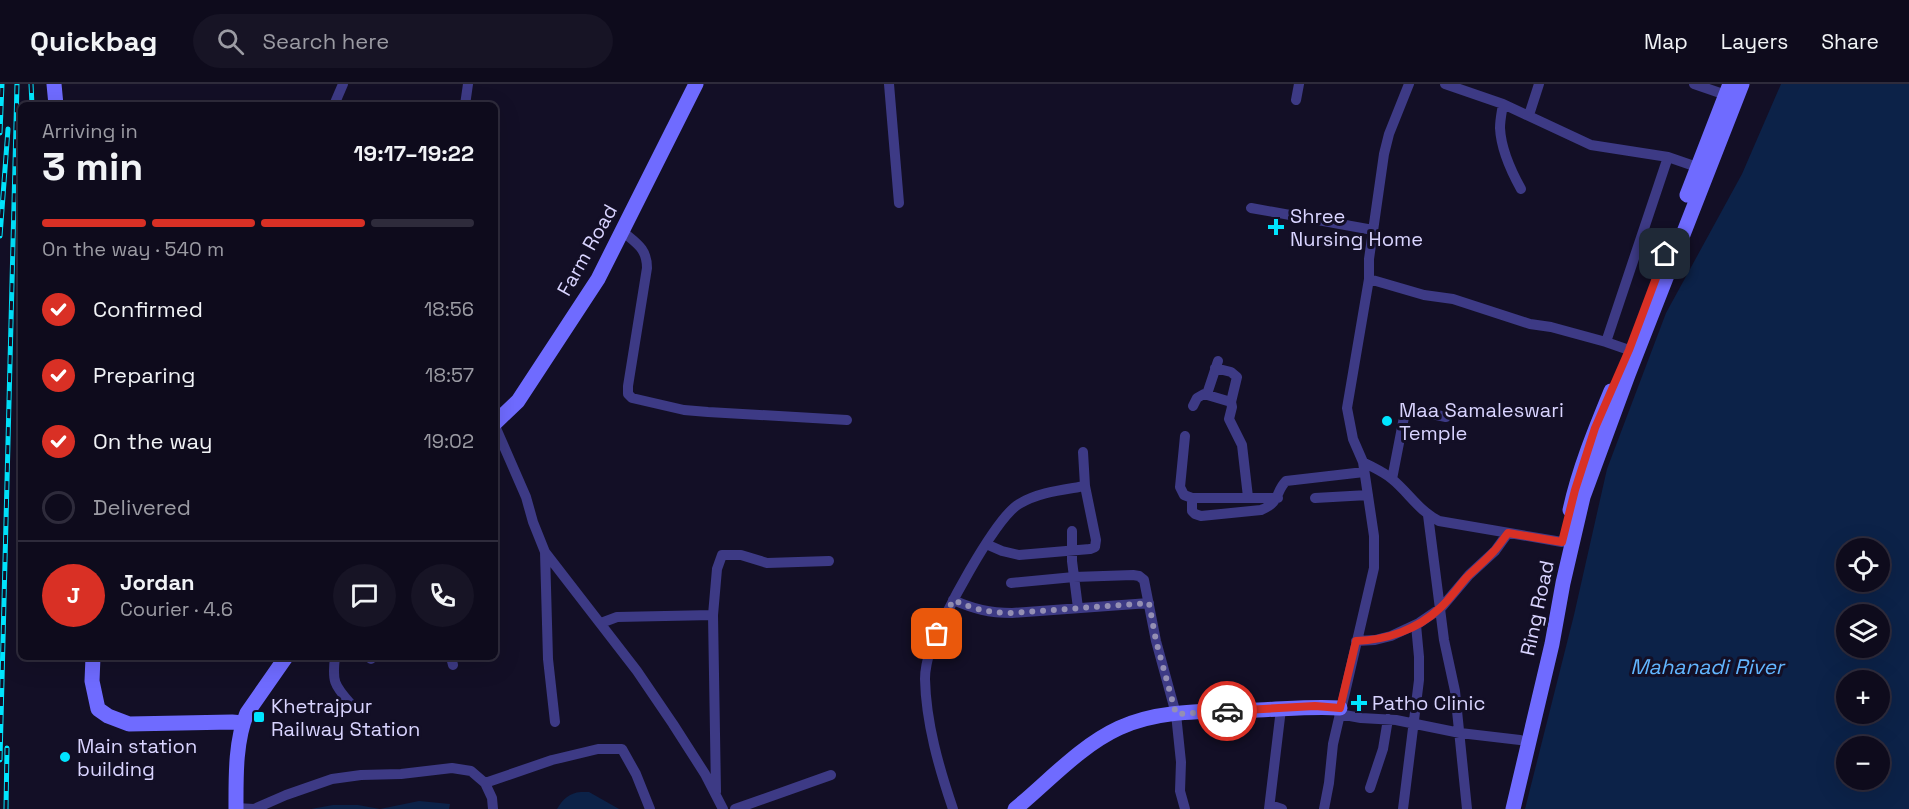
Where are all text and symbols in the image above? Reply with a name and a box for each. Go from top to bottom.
search box [193,14,613,68]
text: Quickbag [30,23,157,59]
icon: search [214,25,247,58]
text: Search here [262,27,389,55]
text: Map [1644,28,1688,55]
text: Layers [1721,28,1788,55]
text: Share [1821,28,1879,55]
text: Arriving in [42,118,138,144]
text: 19:17–19:22 [354,139,474,167]
text: 3 min [42,142,143,191]
street label: Farm Road [551,199,623,301]
place label: Shree Nursing Home [1290,203,1423,252]
marker: Shree Nursing Home [1267,218,1285,236]
pin [1639,228,1690,279]
text: On the way · 540 m [42,236,224,262]
icon: home [1648,237,1681,270]
icon: check [42,293,75,326]
text: Confirmed [93,295,203,323]
text: 18:56 [424,296,474,322]
icon: check [42,359,75,392]
text: Preparing [93,361,195,389]
text: 18:57 [425,362,474,388]
place label: Maa Samaleswari Temple [1399,397,1564,446]
marker: Maa Samaleswari Temple [1380,414,1394,428]
icon: check [42,425,75,458]
text: On the way [93,427,212,455]
text: 19:02 [423,428,474,454]
text: Delivered [93,493,191,521]
map controls [1836,538,1890,790]
button: locate [1836,538,1890,592]
street label: Ring Road [1514,558,1560,658]
button: chat [333,564,396,627]
button: phone [411,564,474,627]
text: Jordan [120,568,195,596]
text: J [67,581,80,609]
text: Courier · 4.6 [120,596,233,622]
button: layers [1836,604,1890,658]
pin [911,608,962,659]
icon: bag [920,617,953,650]
water label: Mahanadi River [1630,653,1786,680]
button: + [1836,670,1890,724]
courier [1197,681,1257,741]
place label: Patho Clinic [1372,690,1485,716]
place label: Khetrajpur Railway Station [271,693,420,742]
marker: Patho Clinic [1350,694,1368,712]
icon: car [1211,695,1244,728]
marker: Khetrajpur Railway Station [252,710,266,724]
place label: Main station building [77,733,197,782]
button: − [1836,736,1890,790]
marker: Main station building [58,750,72,764]

